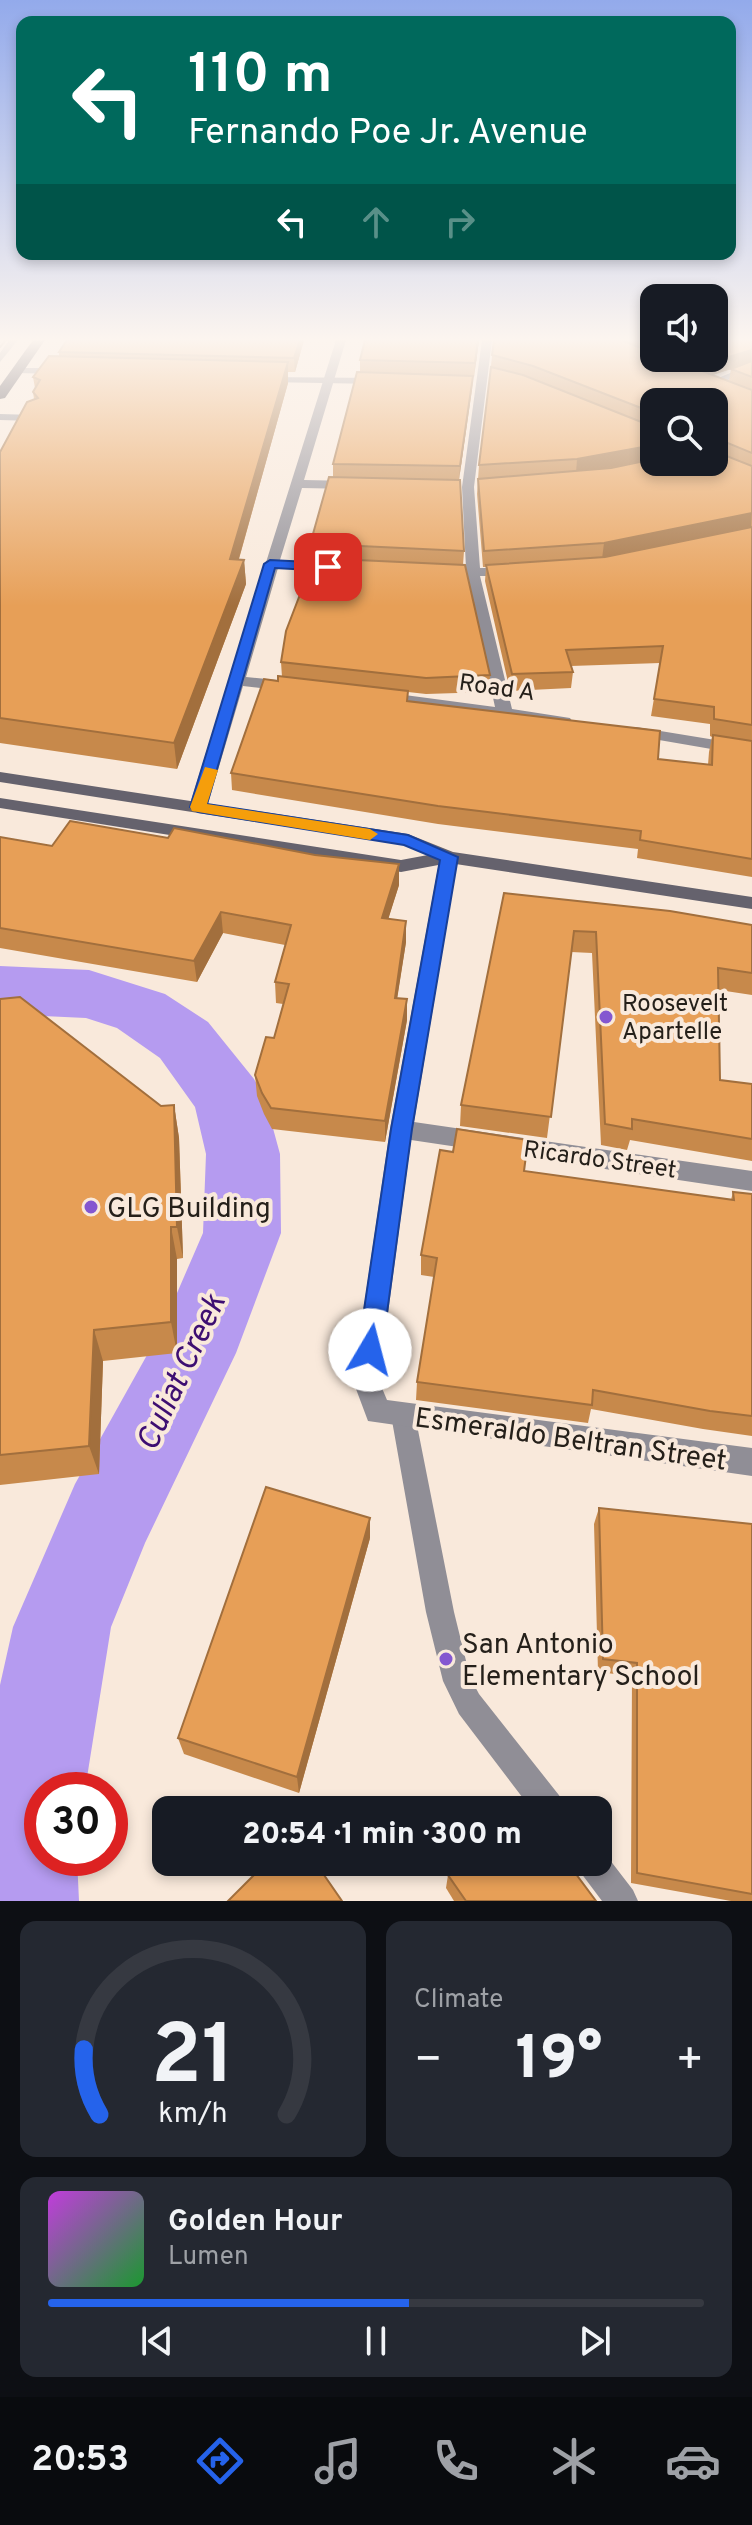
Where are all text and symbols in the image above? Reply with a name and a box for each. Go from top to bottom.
text: 110 m [188,42,333,112]
icon: left [56,48,160,152]
text: Fernando Poe Jr. Avenue [188,111,588,157]
icon: left [270,200,314,244]
icon: ahead [354,200,398,244]
icon: right [438,200,482,244]
map controls [640,284,728,476]
button: sound [640,284,728,372]
button: search [640,388,728,476]
pin [294,533,362,601]
icon: arrive [306,545,350,589]
street label: Road A [457,669,537,709]
place label: Roosevelt Apartelle [622,990,728,1048]
marker: Roosevelt Apartelle [597,1008,615,1026]
street label: Ricardo Street [521,1135,678,1187]
place label: GLG Building [107,1192,271,1228]
marker: GLG Building [82,1198,100,1216]
water label: Culiat Creek [129,1288,237,1458]
position arrow [328,1308,412,1392]
street label: Esmeraldo Beltran Street [412,1401,729,1481]
place label: San Antonio Elementary School [462,1628,700,1696]
marker: San Antonio Elementary School [437,1650,455,1668]
speed limit sign: 30 [24,1772,128,1876]
text: 20:54 · 1 min · 300 m [242,1817,522,1854]
text: Climate [414,1984,503,2017]
text: 21 [151,2008,235,2113]
text: 19° [516,2024,602,2100]
text: − [414,2034,442,2090]
text: + [676,2034,704,2090]
text: km/h [158,2097,228,2133]
text: Golden Hour [168,2204,342,2241]
text: Lumen [168,2241,249,2274]
icon: previous [135,2319,179,2363]
icon: pause [354,2319,398,2363]
icon: next [573,2319,617,2363]
icon: directions [192,2433,248,2489]
icon: music [310,2433,366,2489]
icon: phone [428,2433,484,2489]
icon: climate [546,2433,602,2489]
icon: car [665,2433,721,2489]
text: 20:53 [31,2438,129,2484]

